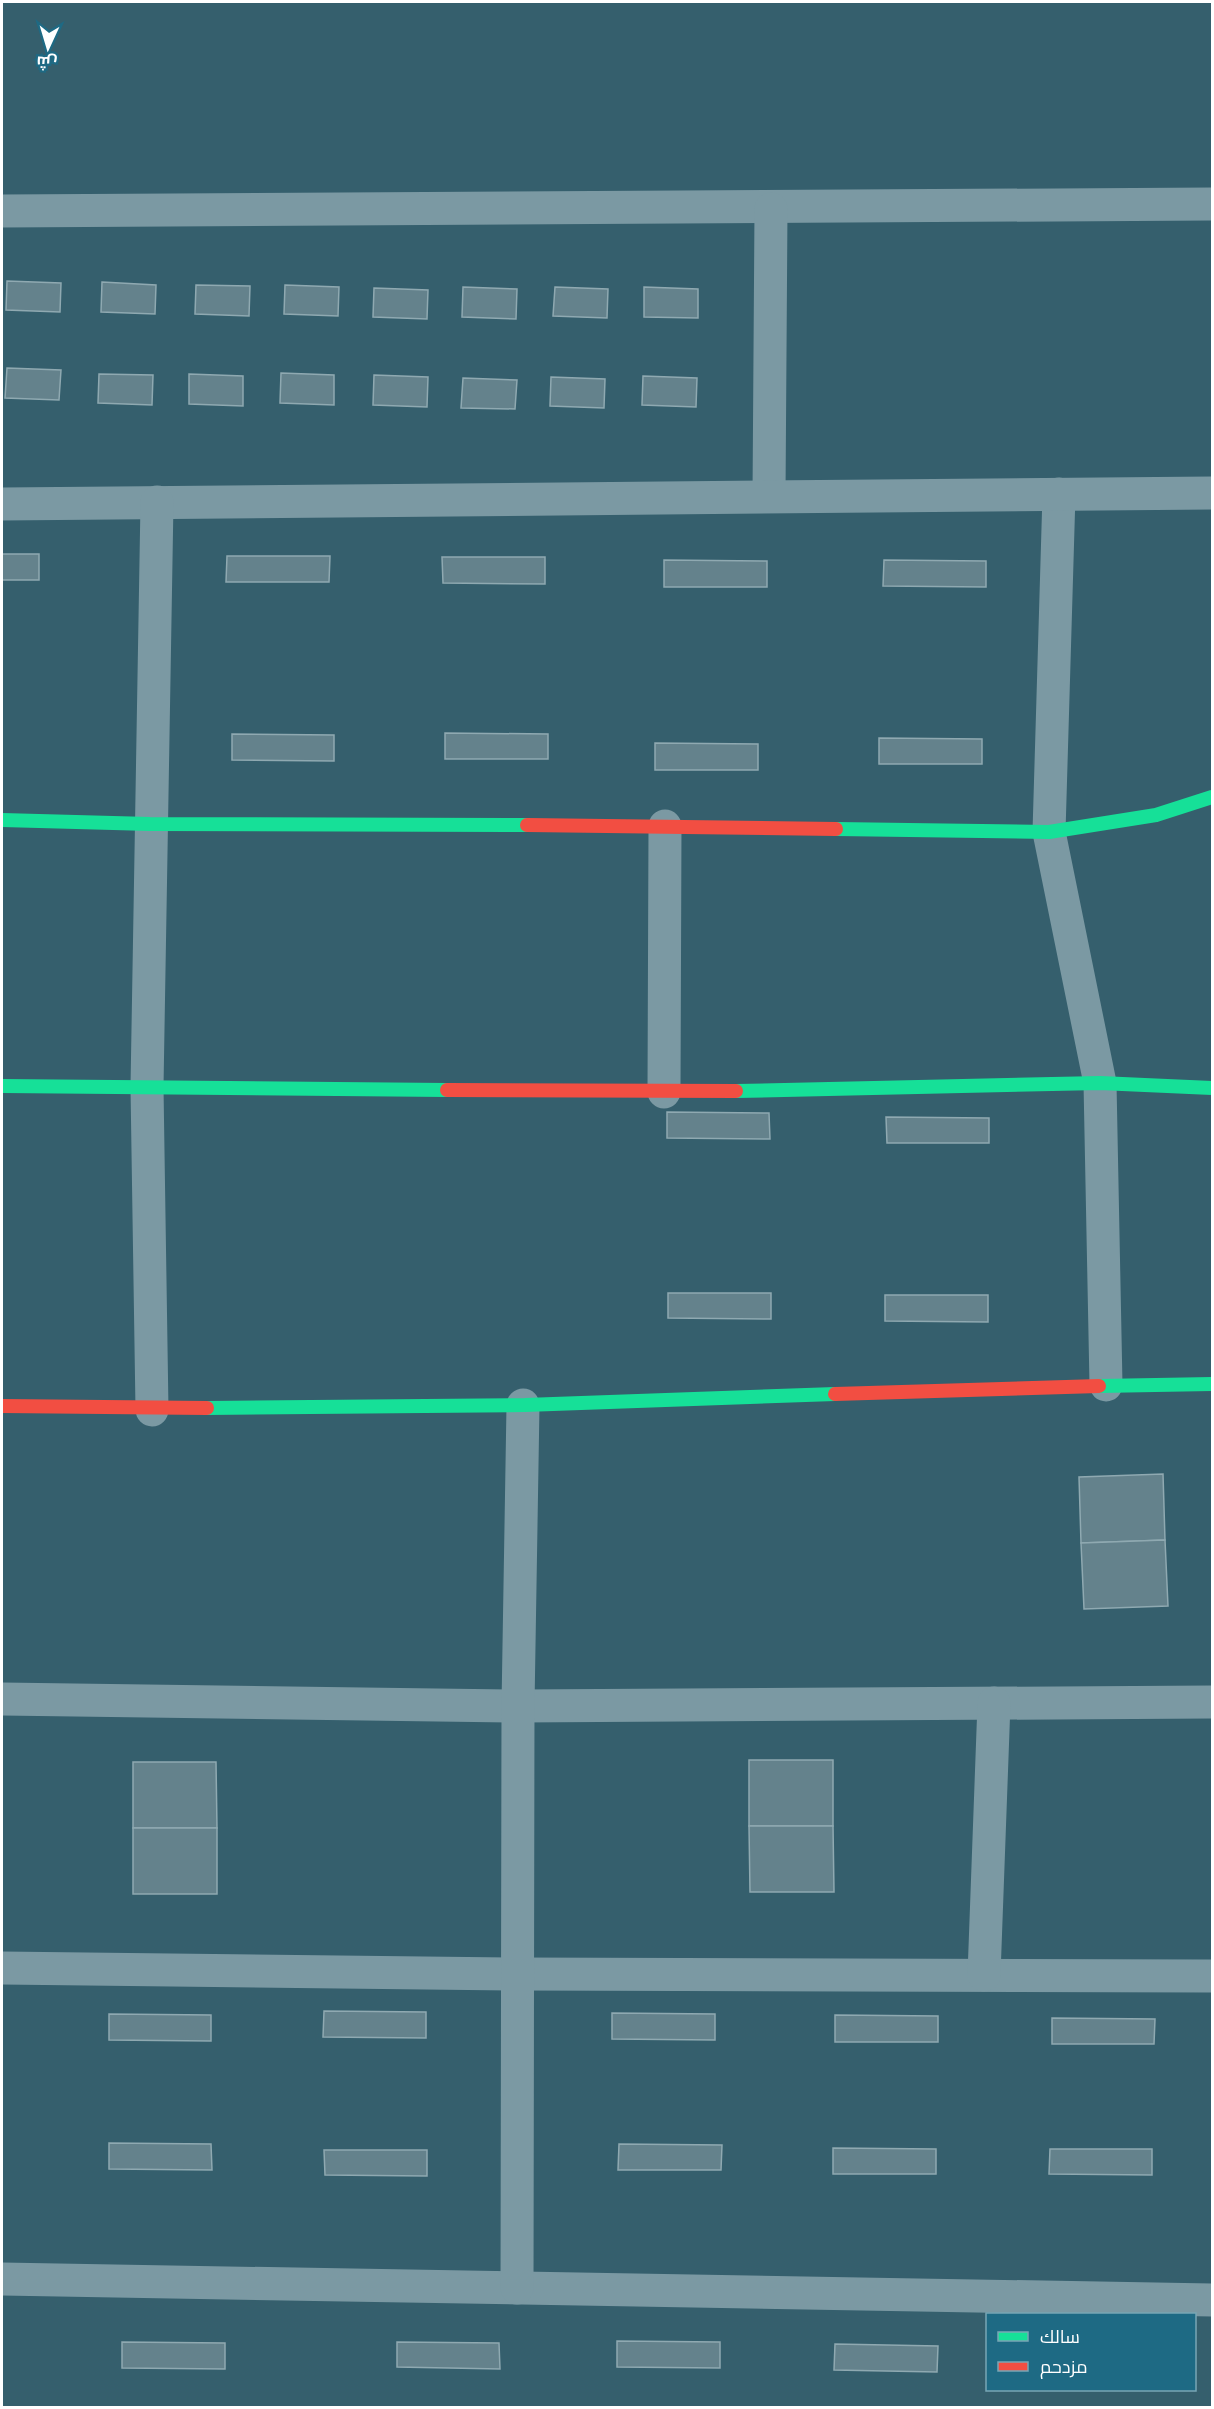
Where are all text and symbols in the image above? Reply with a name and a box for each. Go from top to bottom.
north arrow [18,18,78,78]
text: ش [36,50,58,74]
legend [986,2313,1196,2391]
text: سالك [1040,2325,1080,2349]
text: مزدحم [1040,2355,1088,2379]

